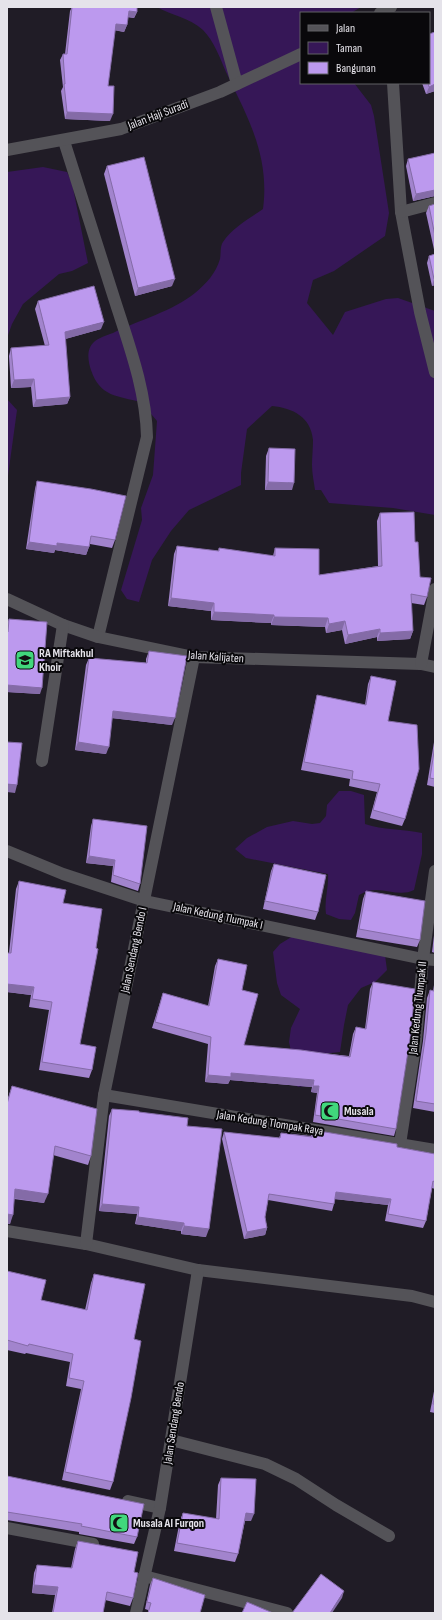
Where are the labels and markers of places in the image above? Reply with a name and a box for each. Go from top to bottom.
place label: RA Miftakhul Khoir [39,646,93,675]
school or university icon: RA Miftakhul Khoir [14,649,36,671]
mosque icon: Musala [319,1100,341,1122]
place label: Musala [344,1104,374,1119]
mosque icon: Musala Al Furqon [108,1512,130,1534]
place label: Musala Al Furqon [133,1516,204,1531]

